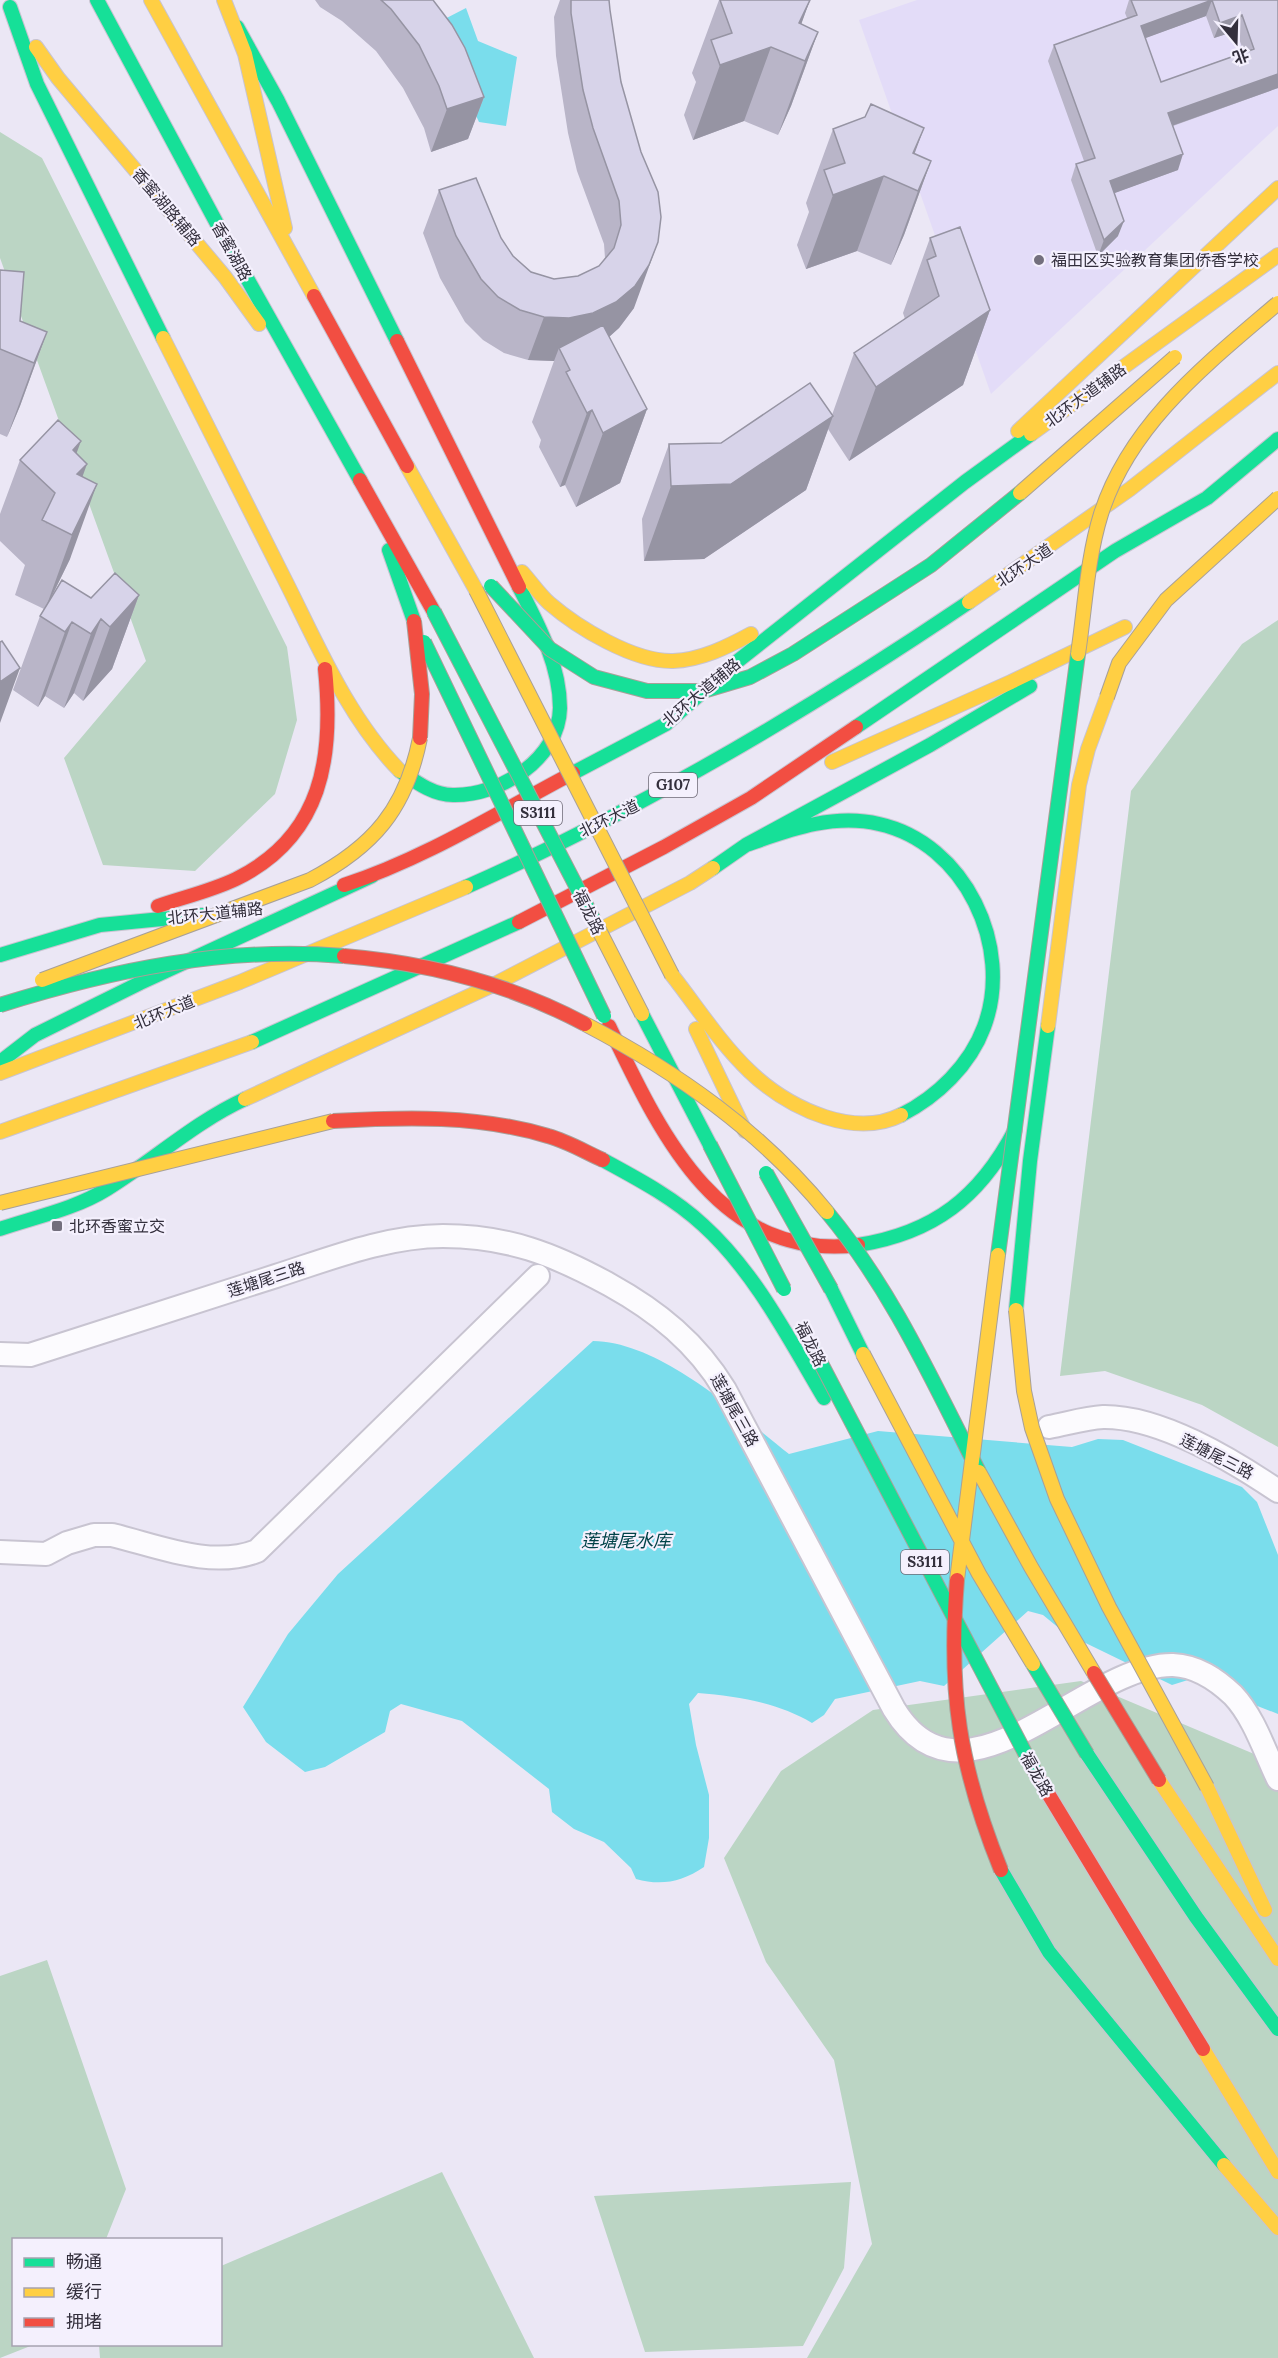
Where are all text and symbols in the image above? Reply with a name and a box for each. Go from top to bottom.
north arrow [1206,12,1266,72]
text: 北 [1230,44,1252,68]
street label: 香蜜湖路辅路 [128,164,206,250]
street label: 香蜜湖路 [208,218,256,284]
place label: 福田区实验教育集团侨香学校 [1051,250,1259,270]
marker: 福田区实验教育集团侨香学校 [1032,253,1046,267]
street label: 北环大道辅路 [1040,359,1130,431]
street label: 北环大道 [992,539,1056,591]
street label: 北环大道辅路 [658,653,744,731]
road number: G107 [649,773,697,797]
street label: 北环大道 [576,795,642,841]
road number: S3111 [514,801,562,825]
street label: 福龙路 [569,886,609,938]
street label: 北环大道辅路 [166,898,264,928]
street label: 北环大道 [131,991,197,1033]
place label: 北环香蜜立交 [69,1216,165,1236]
marker: 北环香蜜立交 [50,1219,64,1233]
street label: 莲塘尾三路 [225,1257,307,1301]
street label: 福龙路 [791,1318,831,1370]
street label: 莲塘尾三路 [707,1370,763,1450]
street label: 莲塘尾三路 [1177,1429,1257,1483]
water label: 莲塘尾水库 [581,1529,674,1552]
road number: S3111 [901,1550,949,1574]
street label: 福龙路 [1017,1748,1057,1800]
legend [12,2238,222,2346]
text: 畅通 [66,2250,102,2273]
text: 缓行 [66,2280,102,2303]
text: 拥堵 [66,2310,102,2333]

